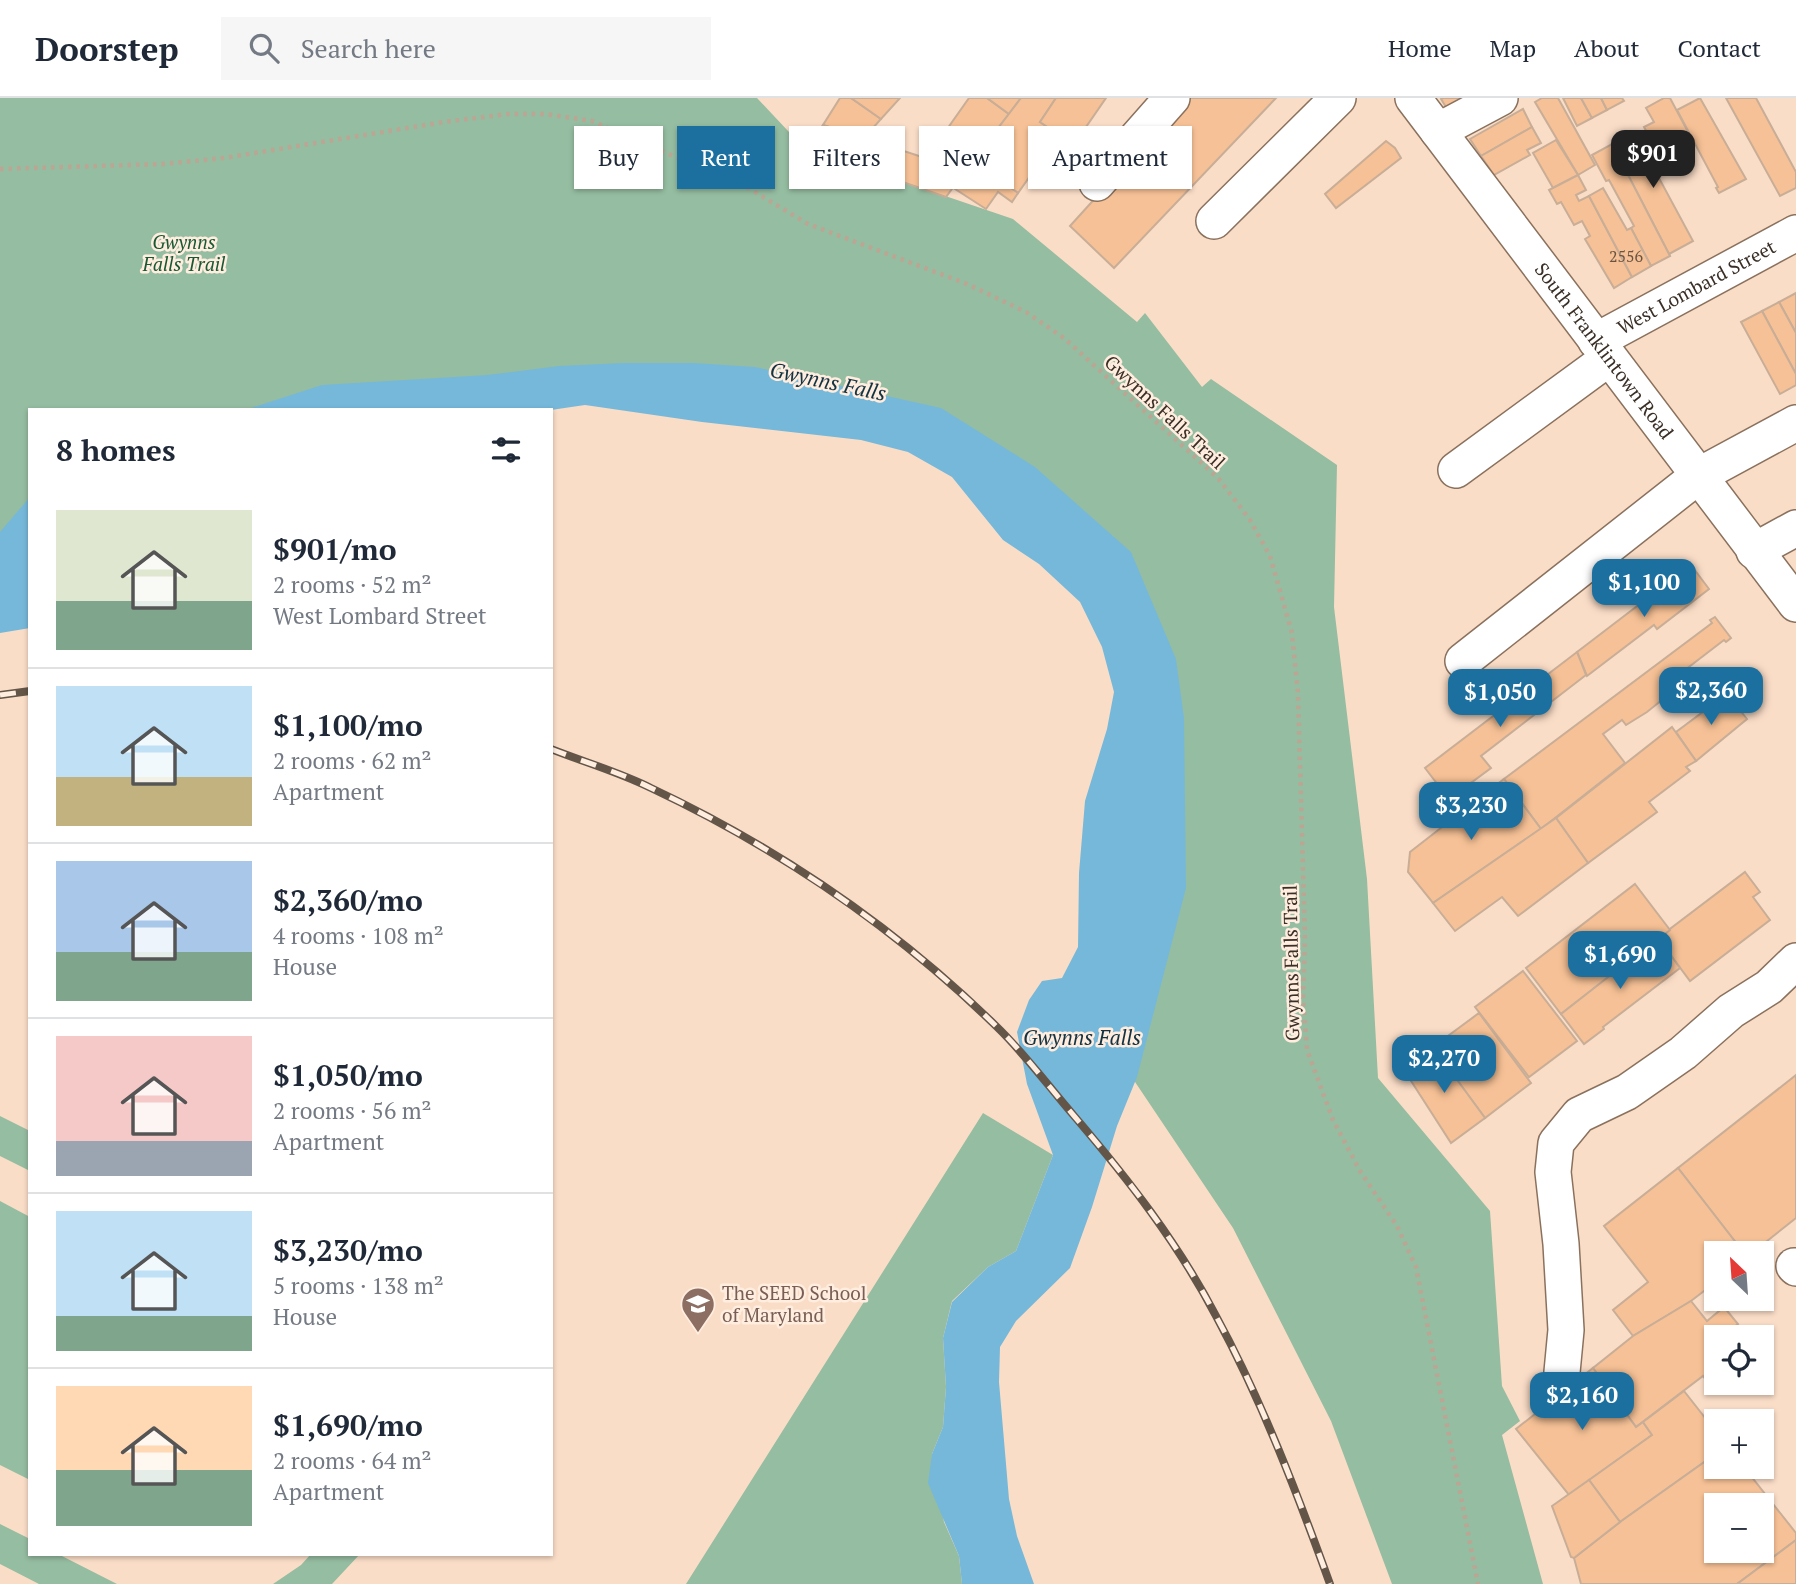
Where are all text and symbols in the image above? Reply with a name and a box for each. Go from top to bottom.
search box [221,17,711,80]
text: Doorstep [35,27,179,70]
icon: search [245,29,283,67]
text: Search here [301,31,436,65]
text: Home [1388,32,1452,64]
text: Map [1490,32,1536,64]
text: About [1574,32,1640,64]
text: Contact [1678,32,1761,64]
chip: Buy [574,126,663,189]
chip: Rent [677,126,775,189]
chip: Filters [789,126,905,189]
chip: New [919,126,1014,189]
chip: Apartment [1028,126,1192,189]
pin: $901 [1612,130,1694,190]
text: $901 [1627,137,1679,168]
park label: Gwynns Falls Trail [142,229,226,276]
street label: West Lombard Street [1612,233,1780,339]
house number: 2556 [1609,245,1644,267]
street label: South Franklintown Road [1530,257,1680,444]
street label: Gwynns Falls Trail [1100,349,1231,474]
water label: Gwynns Falls [767,355,889,407]
text: 8 homes [56,430,175,470]
icon: filters [487,431,525,469]
text: $901/mo [273,529,397,569]
icon: home [112,538,196,622]
pin: $1,100 [1587,560,1701,619]
text: $1,100 [1608,566,1680,597]
text: 2 rooms · 52 m² [273,569,432,600]
text: West Lombard Street [273,600,487,631]
pin: $2,360 [1654,668,1768,727]
pin: $1,050 [1443,670,1557,729]
text: $2,360 [1675,674,1747,705]
text: $1,050 [1464,676,1536,707]
text: $1,100/mo [273,705,423,745]
icon: home [112,714,196,798]
text: 2 rooms · 62 m² [273,745,432,776]
text: Apartment [273,776,384,807]
pin: $3,230 [1414,782,1528,842]
text: $3,230 [1435,789,1507,820]
text: $2,360/mo [273,880,423,920]
street label: Gwynns Falls Trail [1277,885,1304,1041]
icon: home [112,889,196,973]
text: 4 rooms · 108 m² [273,920,444,951]
pin: $1,690 [1563,932,1677,991]
text: $1,690 [1584,938,1656,969]
text: House [273,951,337,982]
water label: Gwynns Falls [1023,1023,1141,1051]
pin: $2,270 [1387,1035,1501,1095]
text: $2,270 [1408,1042,1480,1073]
text: $1,050/mo [273,1055,423,1095]
icon: home [112,1064,196,1148]
text: 2 rooms · 56 m² [273,1095,432,1126]
text: Apartment [273,1126,384,1157]
text: $3,230/mo [273,1230,423,1270]
icon: home [112,1239,196,1323]
north arrow [1704,1241,1774,1311]
map controls [1704,1241,1774,1563]
text: 5 rooms · 138 m² [273,1270,444,1301]
place label: The SEED School of Maryland [722,1280,866,1327]
school or university icon: The SEED School of Maryland [679,1285,717,1334]
text: House [273,1301,337,1332]
button: locate [1704,1325,1774,1395]
pin: $2,160 [1525,1372,1639,1432]
text: $2,160 [1546,1379,1618,1410]
text: $1,690/mo [273,1405,423,1445]
button: + [1704,1409,1774,1479]
icon: home [112,1414,196,1498]
text: 2 rooms · 64 m² [273,1445,432,1476]
text: Apartment [273,1476,384,1507]
button: − [1704,1493,1774,1563]

